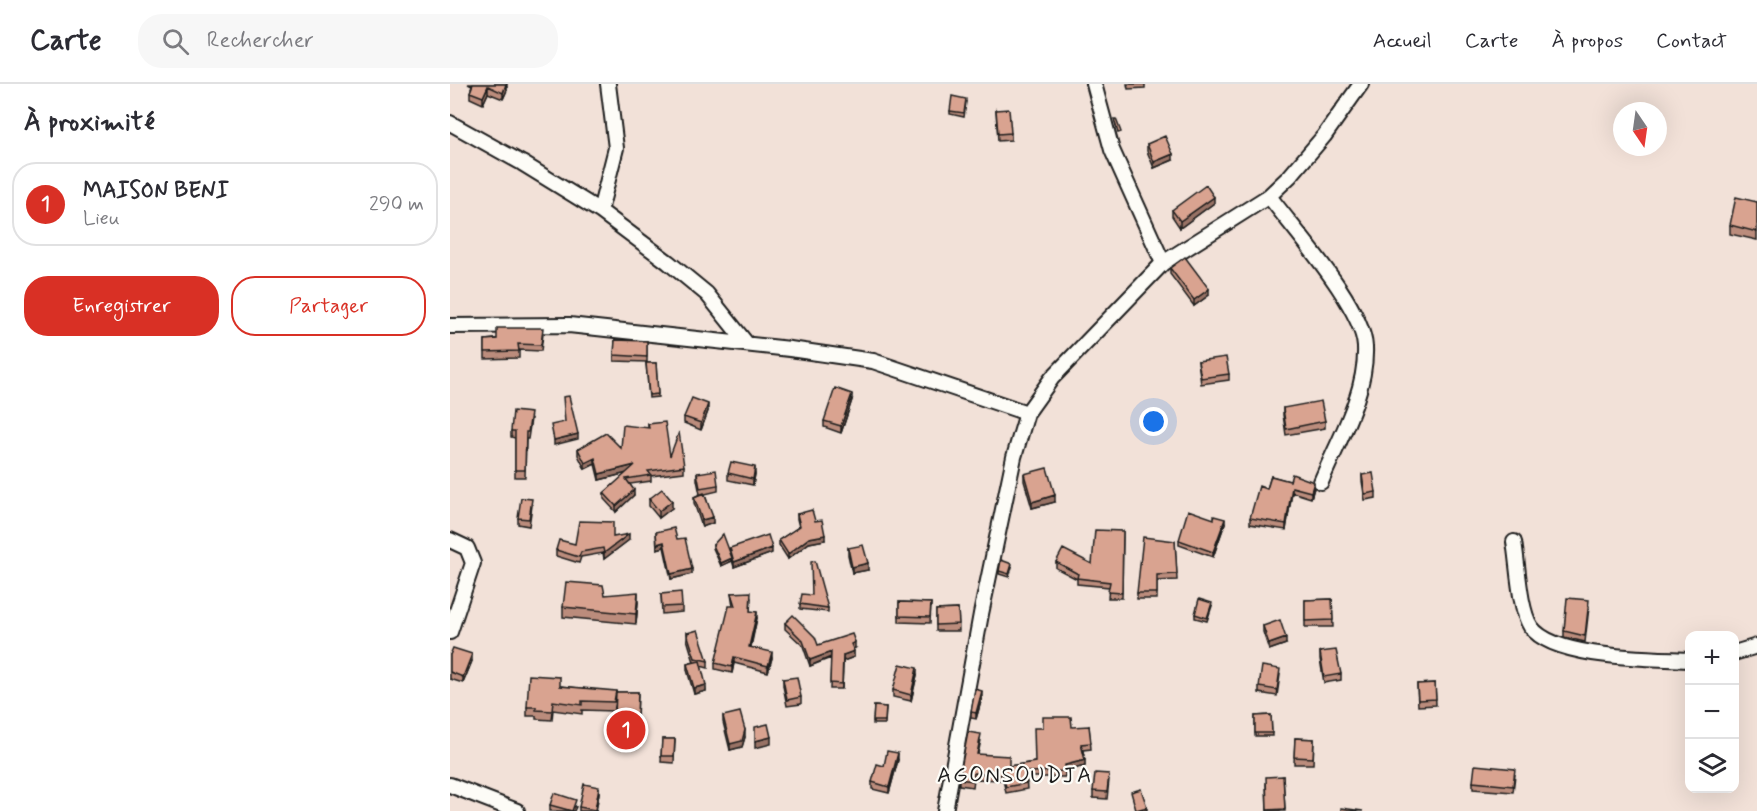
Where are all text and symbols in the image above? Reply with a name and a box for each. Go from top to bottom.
search box [138,14,558,68]
text: Carte [30,23,102,60]
icon: search [159,25,192,58]
text: Rechercher [207,27,314,55]
text: Accueil [1373,27,1432,55]
text: Carte [1465,27,1519,55]
text: À propos [1552,27,1623,55]
text: Contact [1656,27,1727,55]
north arrow [1613,102,1667,156]
text: À proximité [24,106,155,140]
text: MAISON BENI [83,177,229,205]
text: 1 [41,191,50,218]
text: 290 m [369,191,424,218]
text: Lieu [83,205,120,232]
button: Enregistrer [24,276,219,336]
button: Partager [231,276,426,336]
your location [1139,407,1168,436]
map controls [1685,631,1739,793]
button: + [1685,631,1739,685]
button: − [1685,685,1739,739]
pin: 1 [606,708,645,752]
button: layers [1685,739,1739,793]
district label: AGONSOUDJA [937,762,1093,790]

